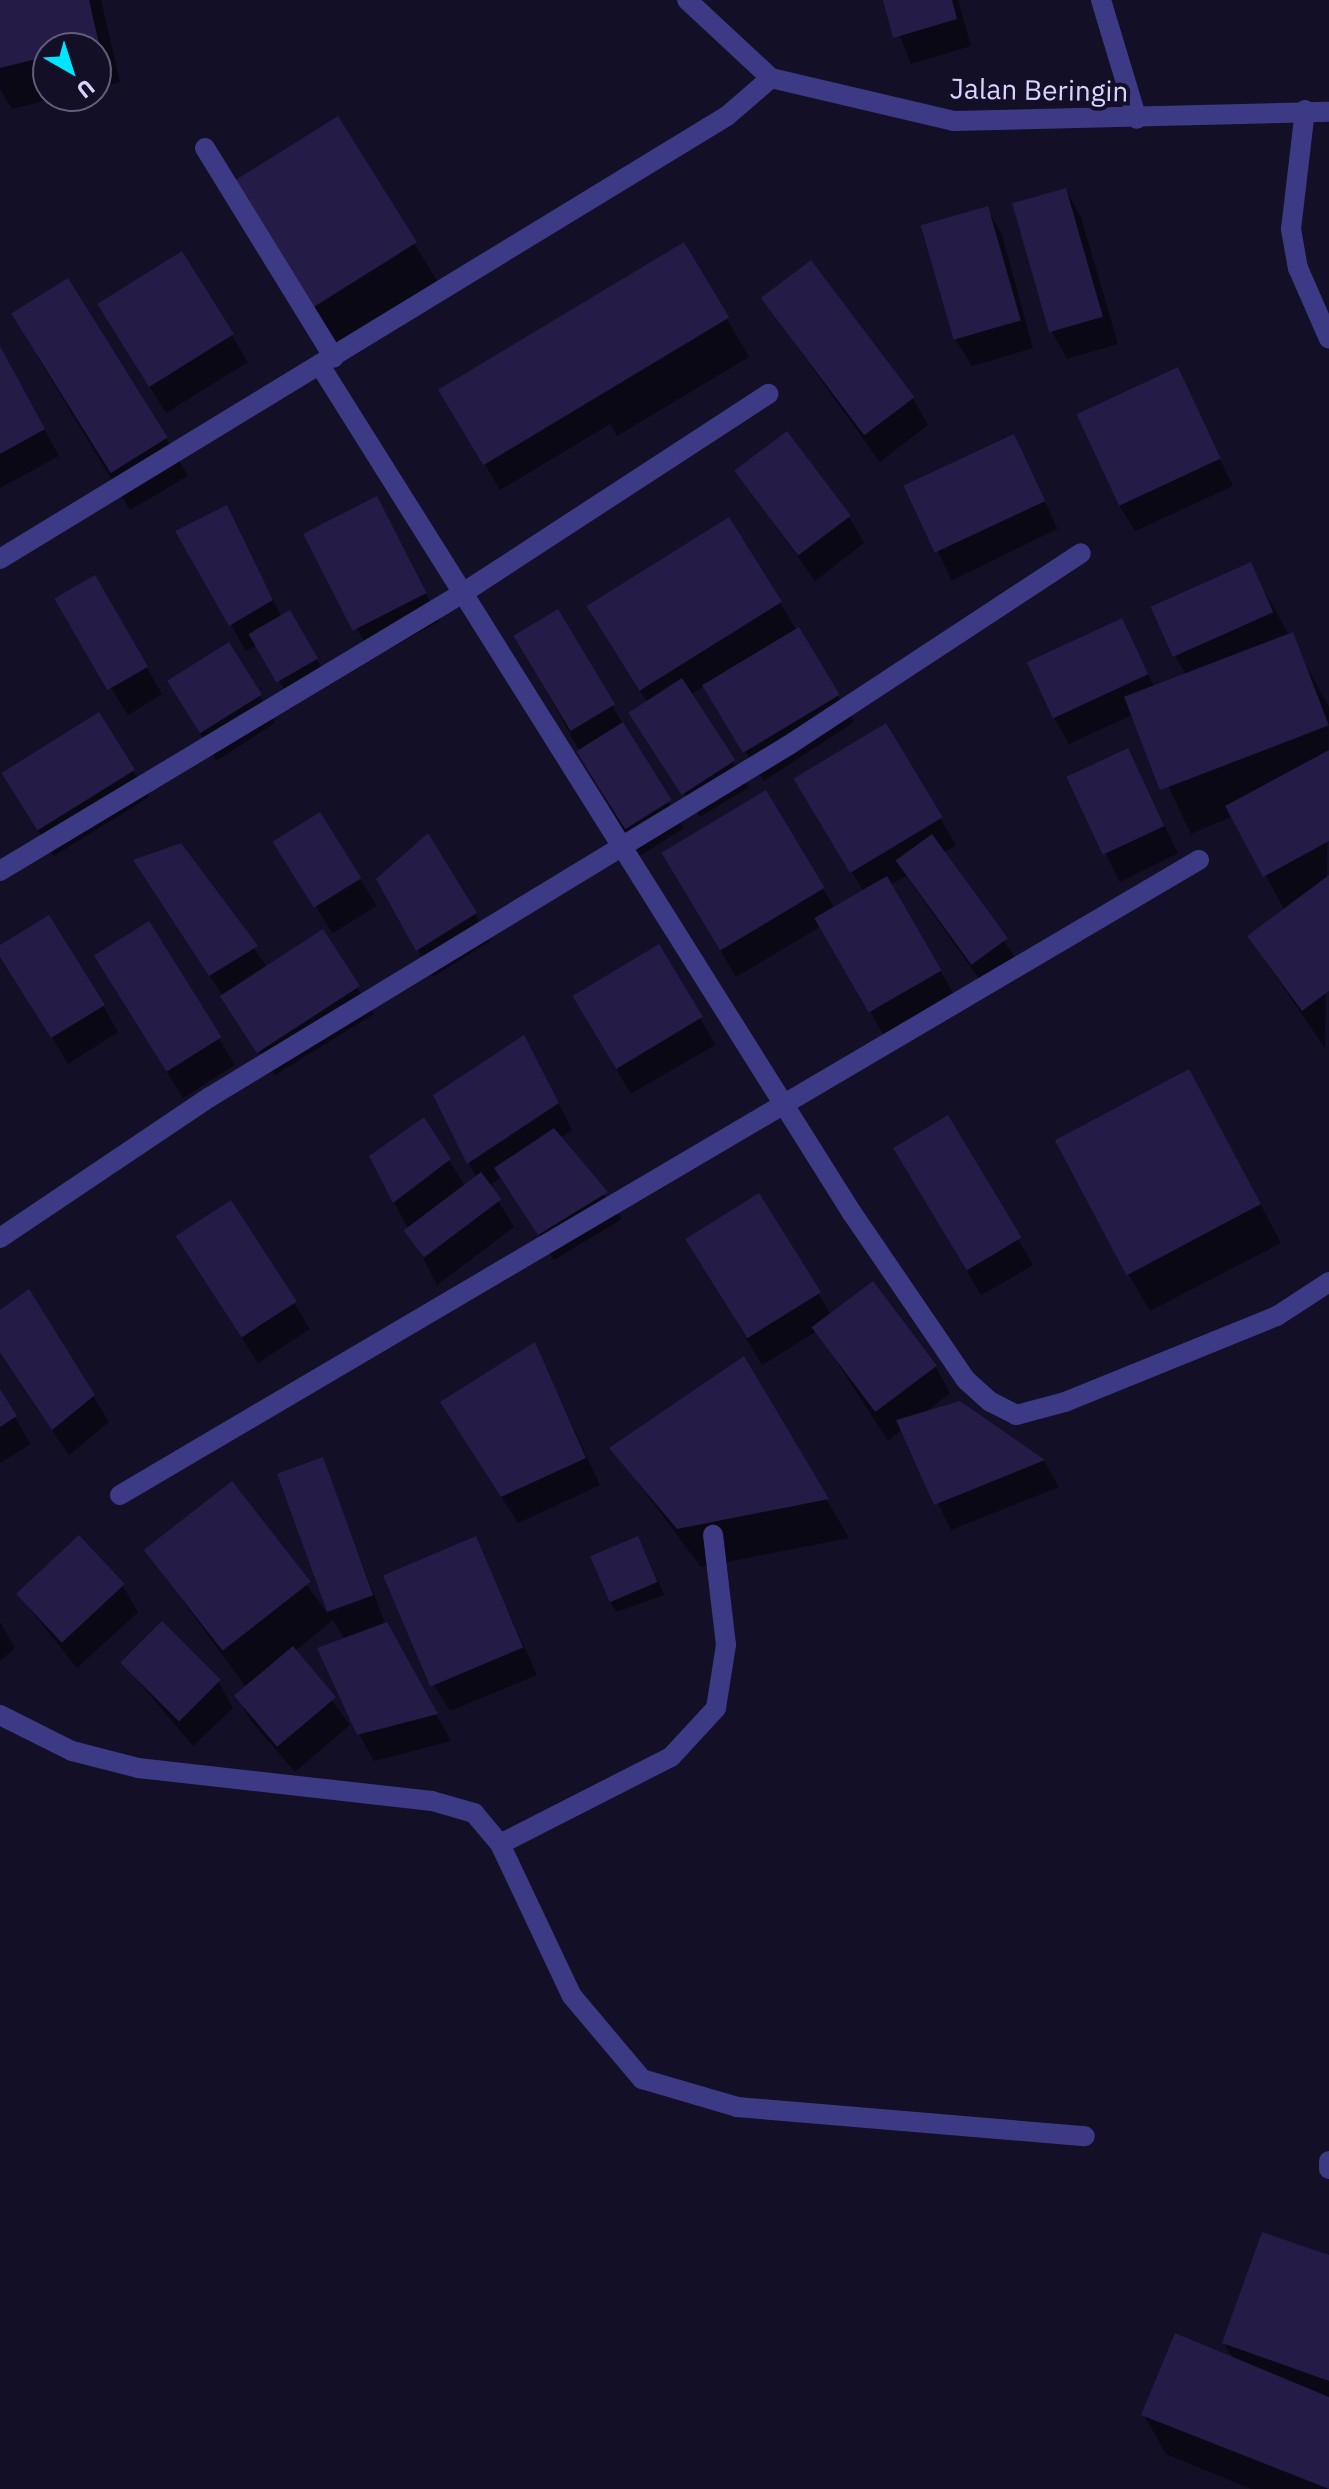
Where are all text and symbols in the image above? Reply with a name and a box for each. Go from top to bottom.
north arrow [32,32,112,112]
street label: Jalan Beringin [949,72,1129,108]
text: U [71,73,101,106]

